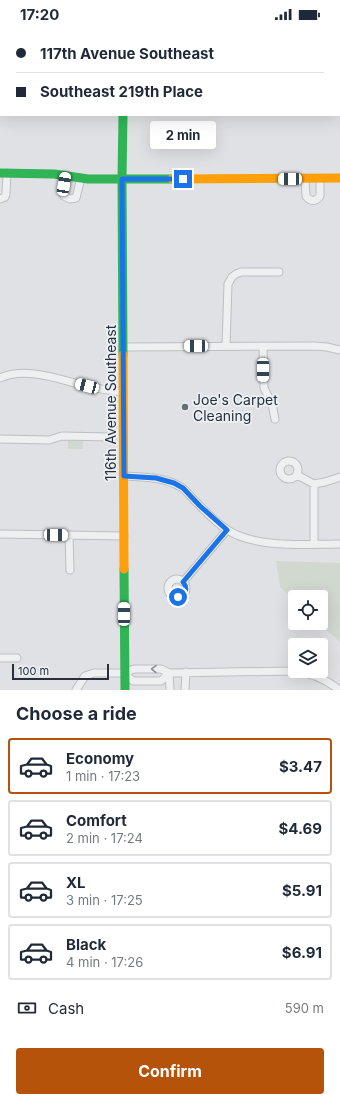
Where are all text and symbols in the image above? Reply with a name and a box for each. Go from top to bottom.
text: 17:20 [20,5,59,24]
text: 117th Avenue Southeast [40,44,214,63]
text: Southeast 219th Place [40,82,203,101]
callout: 2 min [150,121,216,149]
text: 2 min [166,127,200,143]
route end [174,170,192,188]
car [56,171,72,197]
car [278,173,302,185]
street label: 116th Avenue Southeast [102,324,119,481]
car [184,340,208,352]
car [257,358,269,382]
car [74,377,100,395]
place label: Joe's Carpet Cleaning [193,391,278,424]
marker: Joe's Carpet Cleaning [180,402,190,412]
car [44,529,68,541]
route start [169,588,187,606]
map controls [288,590,328,678]
button: locate [288,590,328,630]
car [118,602,130,626]
button: layers [288,638,328,678]
scale bar [12,662,109,681]
text: 100 m [18,664,49,678]
one-way arrow [151,665,157,673]
text: Choose a ride [16,703,137,724]
icon: car [18,748,54,784]
text: Economy [66,749,134,768]
text: $3.47 [279,757,322,776]
text: 1 min · 17:23 [66,768,140,784]
icon: car [18,810,54,846]
text: Comfort [66,811,127,830]
text: $4.69 [278,819,322,838]
text: 2 min · 17:24 [66,830,143,846]
icon: car [18,872,54,908]
text: XL [66,873,86,892]
text: $5.91 [282,881,322,900]
text: 3 min · 17:25 [66,892,143,908]
icon: car [18,934,54,970]
text: Black [66,935,106,954]
text: $6.91 [282,943,322,962]
text: 4 min · 17:26 [66,954,143,970]
icon: cash [16,997,38,1019]
text: Cash [48,999,84,1018]
text: 590 m [285,1000,324,1016]
button: Confirm [16,1048,324,1094]

